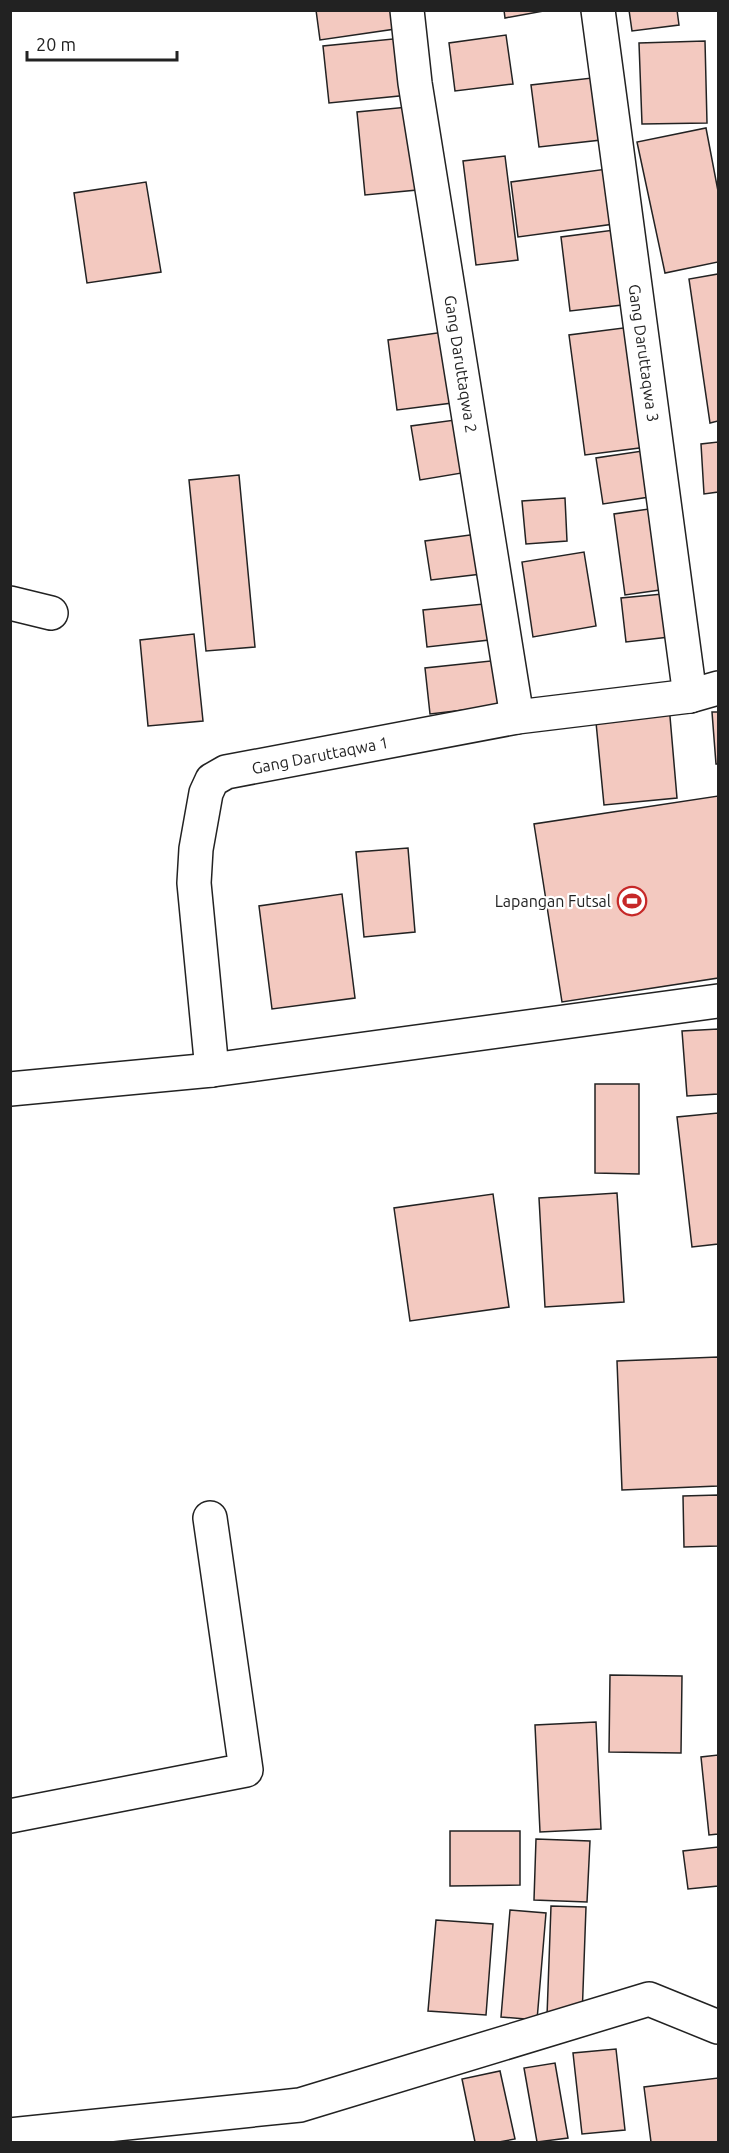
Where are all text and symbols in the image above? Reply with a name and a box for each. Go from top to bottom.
scale bar [27,24,177,62]
text: 20 m [36,34,76,54]
street label: Gang Daruttaqwa 3 [625,283,663,423]
street label: Gang Daruttaqwa 2 [441,294,481,434]
street label: Gang Daruttaqwa 1 [250,733,390,777]
sports icon: Lapangan Futsal [616,885,648,917]
place label: Lapangan Futsal [495,892,611,910]

